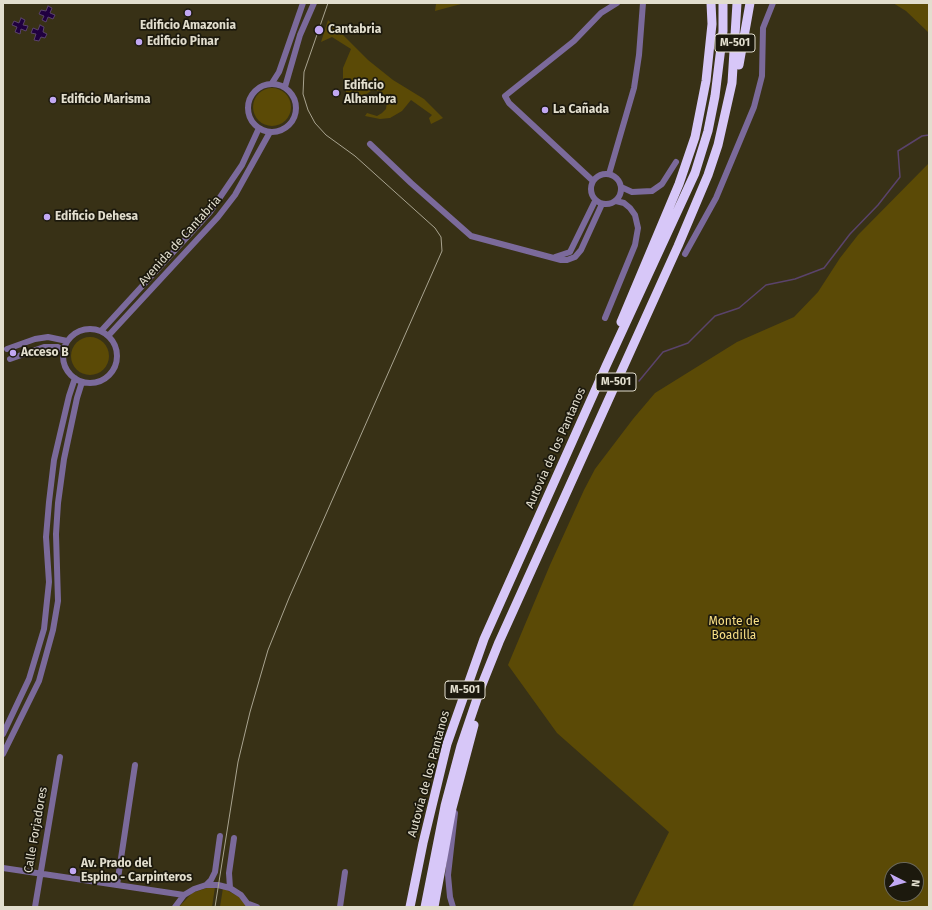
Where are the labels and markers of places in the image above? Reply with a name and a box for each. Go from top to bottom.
marker: Edificio Amazonia [183,8,193,18]
place label: Edificio Amazonia [140,19,236,33]
place label: Cantabria [328,23,381,37]
marker: Cantabria [313,24,325,36]
place label: Edificio Pinar [147,35,219,49]
marker: Edificio Pinar [134,37,144,47]
place label: Edificio Alhambra [344,79,396,107]
marker: Edificio Alhambra [331,88,341,98]
place label: Edificio Marisma [61,93,151,107]
marker: Edificio Marisma [48,95,58,105]
place label: La Cañada [553,103,609,117]
marker: La Cañada [540,105,550,115]
place label: Edificio Dehesa [55,210,138,224]
marker: Edificio Dehesa [42,212,52,222]
place label: Acceso B [21,346,69,360]
marker: Acceso B [8,348,18,358]
place label: Av. Prado del Espino - Carpinteros [81,857,192,885]
marker: Av. Prado del Espino - Carpinteros [68,866,78,876]

